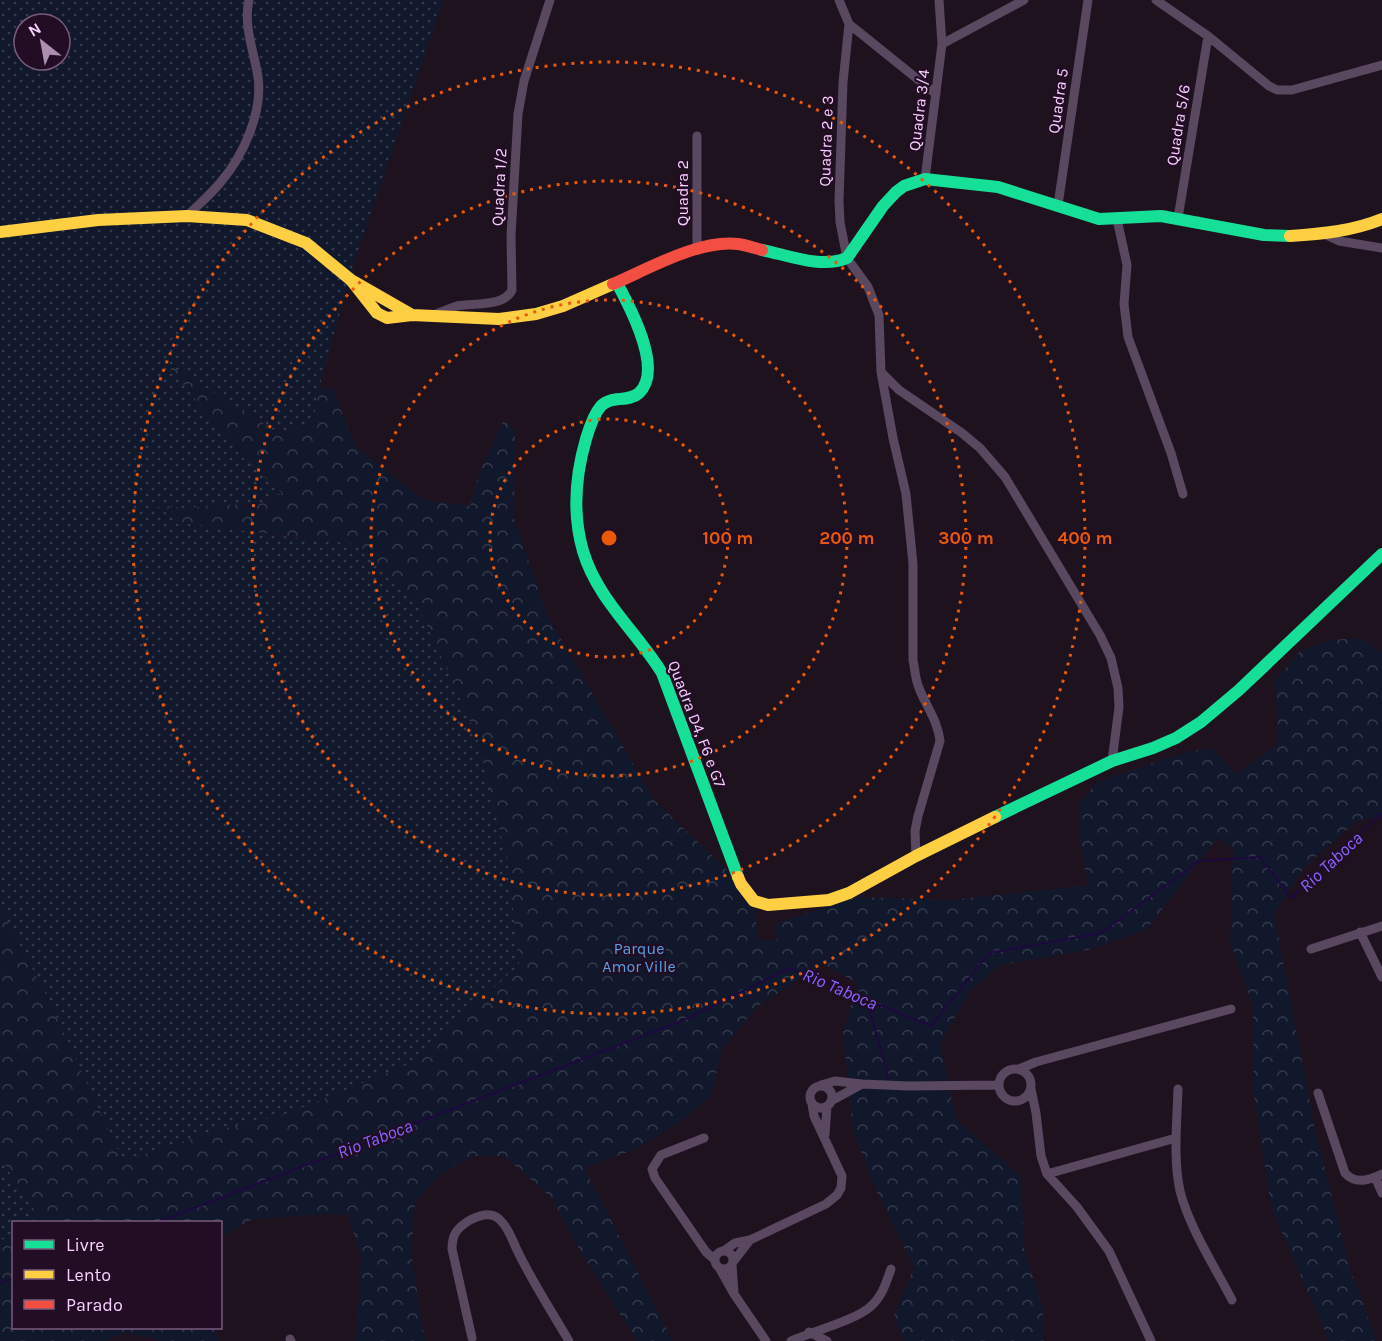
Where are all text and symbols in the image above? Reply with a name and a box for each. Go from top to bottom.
north arrow [12,12,72,72]
text: N [25,18,44,41]
street label: Quadra 5 [1044,67,1072,135]
street label: Quadra 3/4 [905,68,933,152]
street label: Quadra 5/6 [1162,83,1194,167]
street label: Quadra 2 e 3 [815,95,837,187]
street label: Quadra 1/2 [487,147,511,227]
street label: Quadra 2 [673,160,692,226]
text: 100 m [703,527,753,549]
text: 200 m [819,527,875,549]
text: 300 m [938,527,994,549]
text: 400 m [1057,527,1113,549]
centre of rings [599,528,619,548]
street label: Quadra D4, F6 e G7 [664,658,730,791]
water label: Rio Taboca [1295,827,1367,897]
park label: Parque Amor Ville [602,939,676,976]
water label: Rio Taboca [799,963,881,1015]
water label: Rio Taboca [334,1115,416,1163]
legend [12,1221,222,1329]
text: Livre [66,1234,105,1256]
text: Lento [66,1264,111,1286]
text: Parado [66,1294,123,1316]

